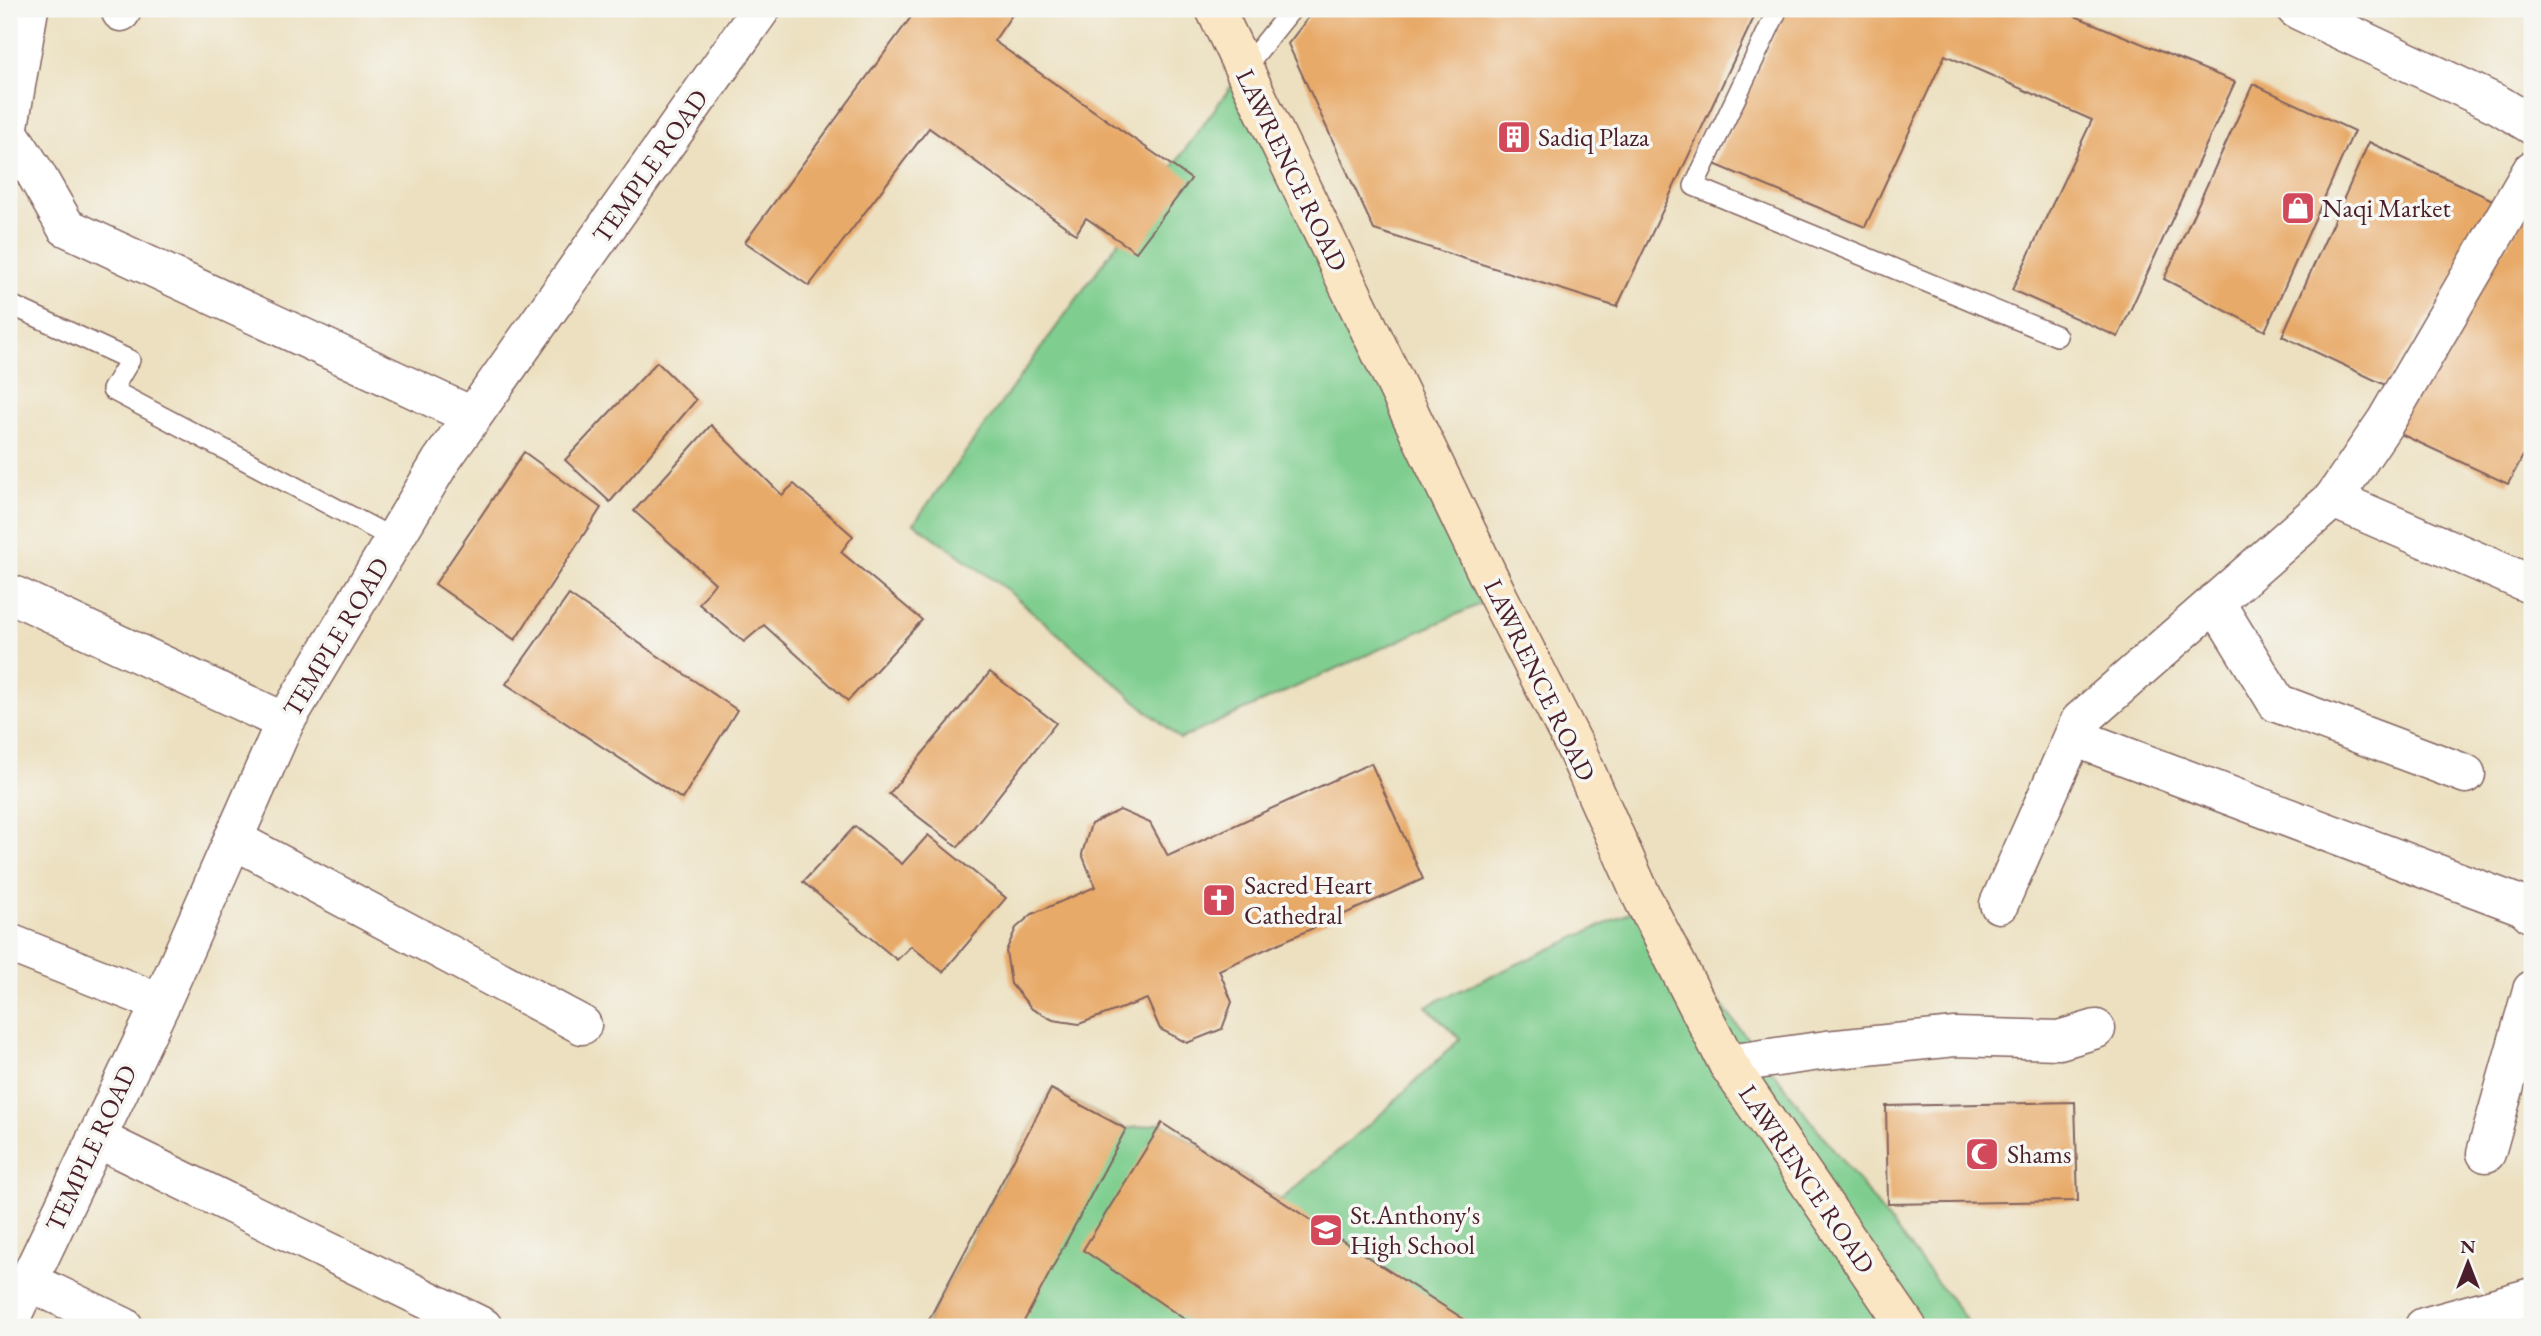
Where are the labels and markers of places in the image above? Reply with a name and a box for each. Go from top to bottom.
building icon: Sadiq Plaza [1495,118,1533,156]
place label: Sadiq Plaza [1538,120,1650,154]
shop icon: Naqi Market [2279,189,2317,227]
place label: Naqi Market [2322,191,2451,225]
place label: Sacred Heart Cathedral [1244,868,1372,932]
church icon: Sacred Heart Cathedral [1200,881,1238,919]
mosque icon: Shams [1963,1135,2001,1173]
place label: Shams [2007,1137,2071,1171]
place label: St.Anthony's High School [1350,1198,1480,1262]
school or university icon: St.Anthony's High School [1307,1211,1345,1249]

